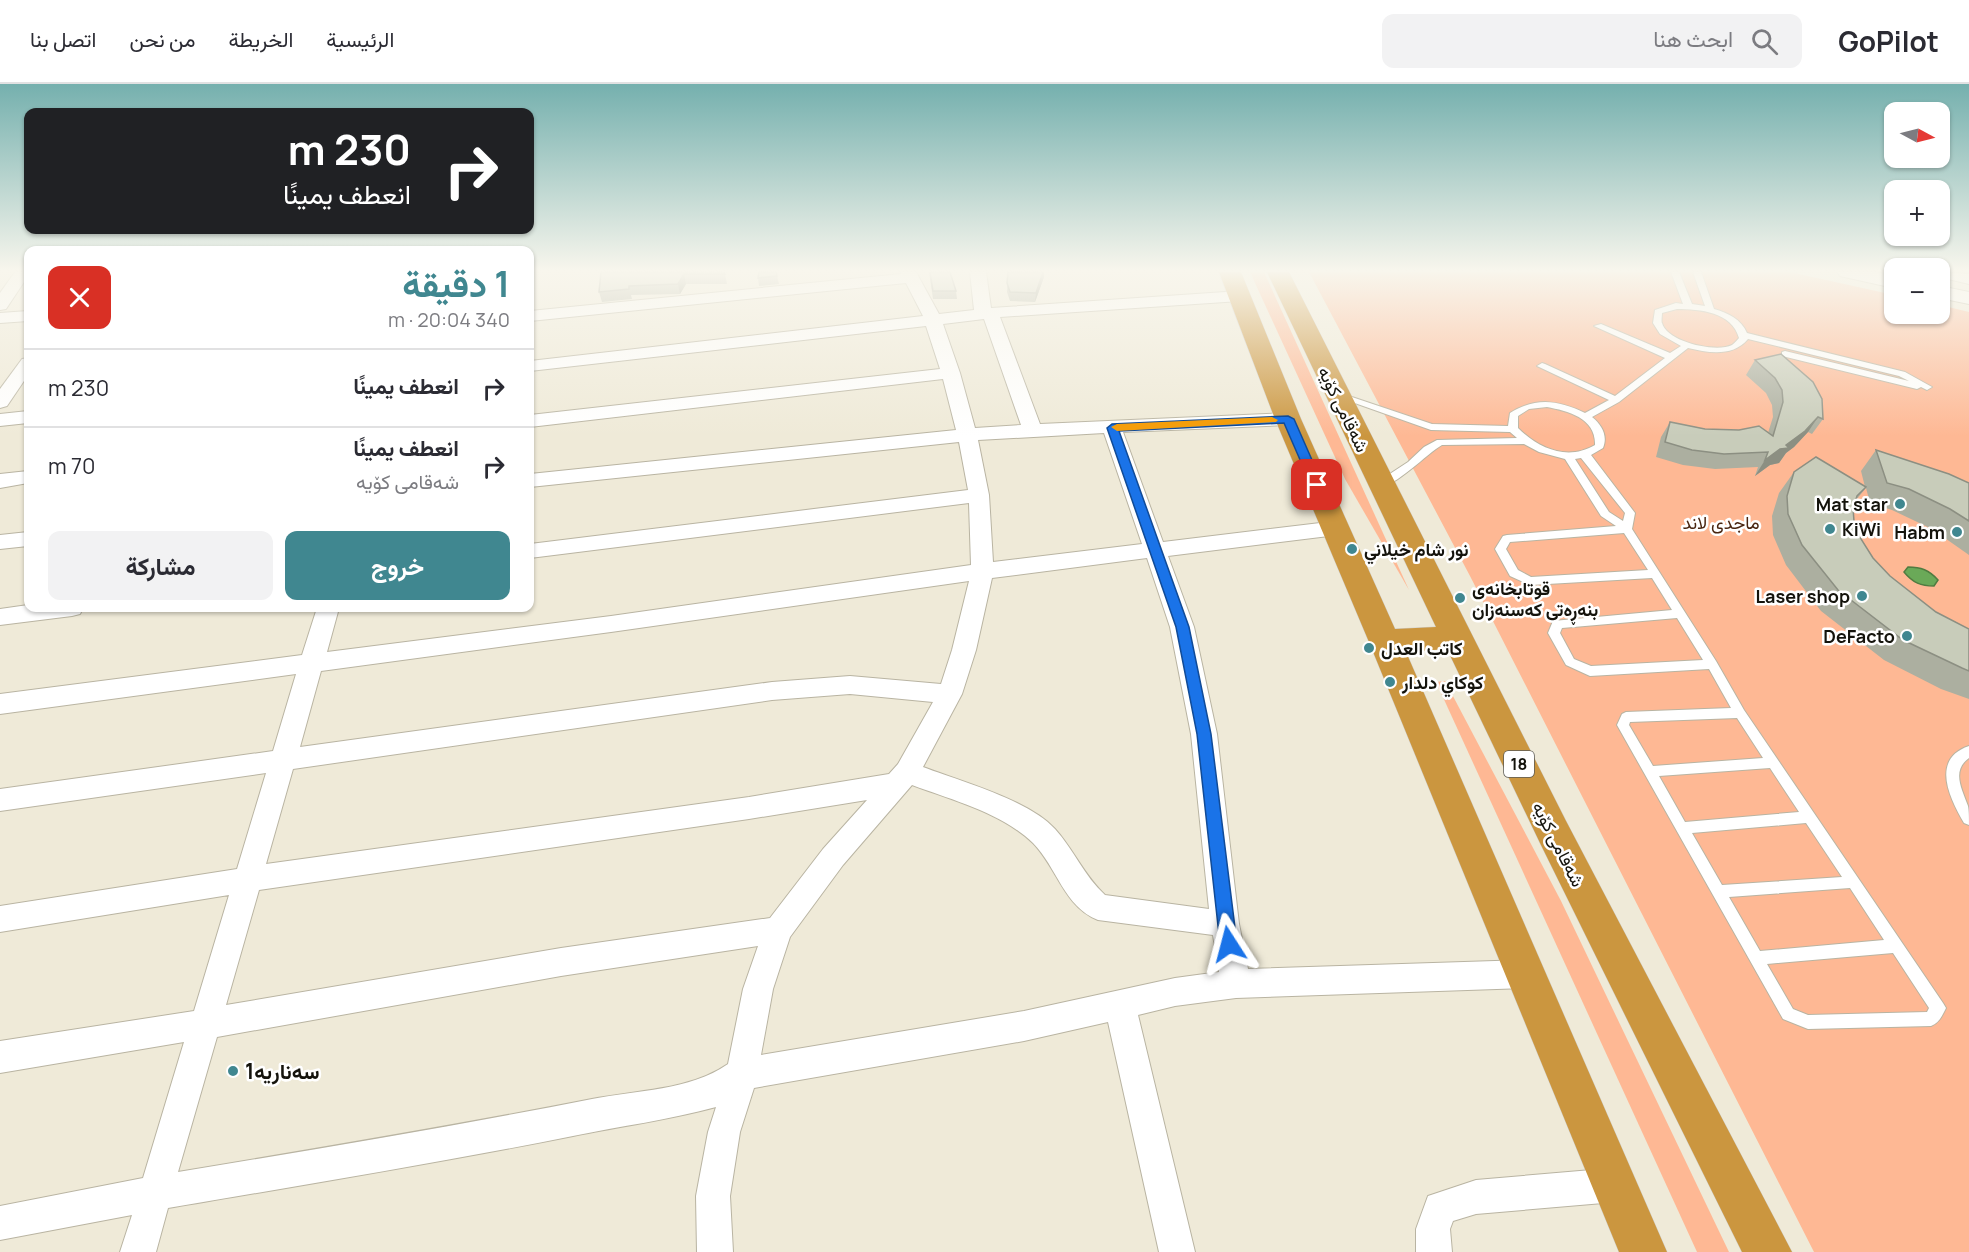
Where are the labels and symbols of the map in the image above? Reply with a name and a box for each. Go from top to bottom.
north arrow [1884,102,1950,168]
street label: شەقامی کۆیە [1313,362,1375,456]
pin [1291,459,1342,510]
place label: Mat star [1816,492,1888,516]
marker: Mat star [1893,497,1907,511]
park label: ماجدی لاند [1682,510,1760,534]
place label: KiWi [1842,517,1881,541]
place label: Habm [1894,520,1945,544]
marker: KiWi [1823,522,1837,536]
marker: Habm [1950,525,1964,539]
place label: نور شام خيلاني [1364,537,1469,565]
marker: نور شام خيلاني [1345,542,1359,556]
place label: قوتابخانەی بنەڕەتی کەسنەزان [1472,576,1598,625]
place label: Laser shop [1755,584,1850,608]
marker: Laser shop [1855,589,1869,603]
marker: قوتابخانەی بنەڕەتی کەسنەزان [1453,591,1467,605]
place label: DeFacto [1823,624,1895,648]
marker: DeFacto [1900,629,1914,643]
place label: كاتب العدل [1381,636,1462,660]
marker: كاتب العدل [1362,641,1376,655]
place label: كوكاي دلدار [1401,670,1483,698]
marker: كوكاي دلدار [1383,675,1397,689]
road number: 18 [1504,751,1534,777]
street label: شەقامی کۆیە [1527,797,1591,891]
position arrow [1197,912,1261,976]
place label: سەناریە1 [245,1057,320,1085]
marker: سەناریە1 [226,1064,240,1078]

